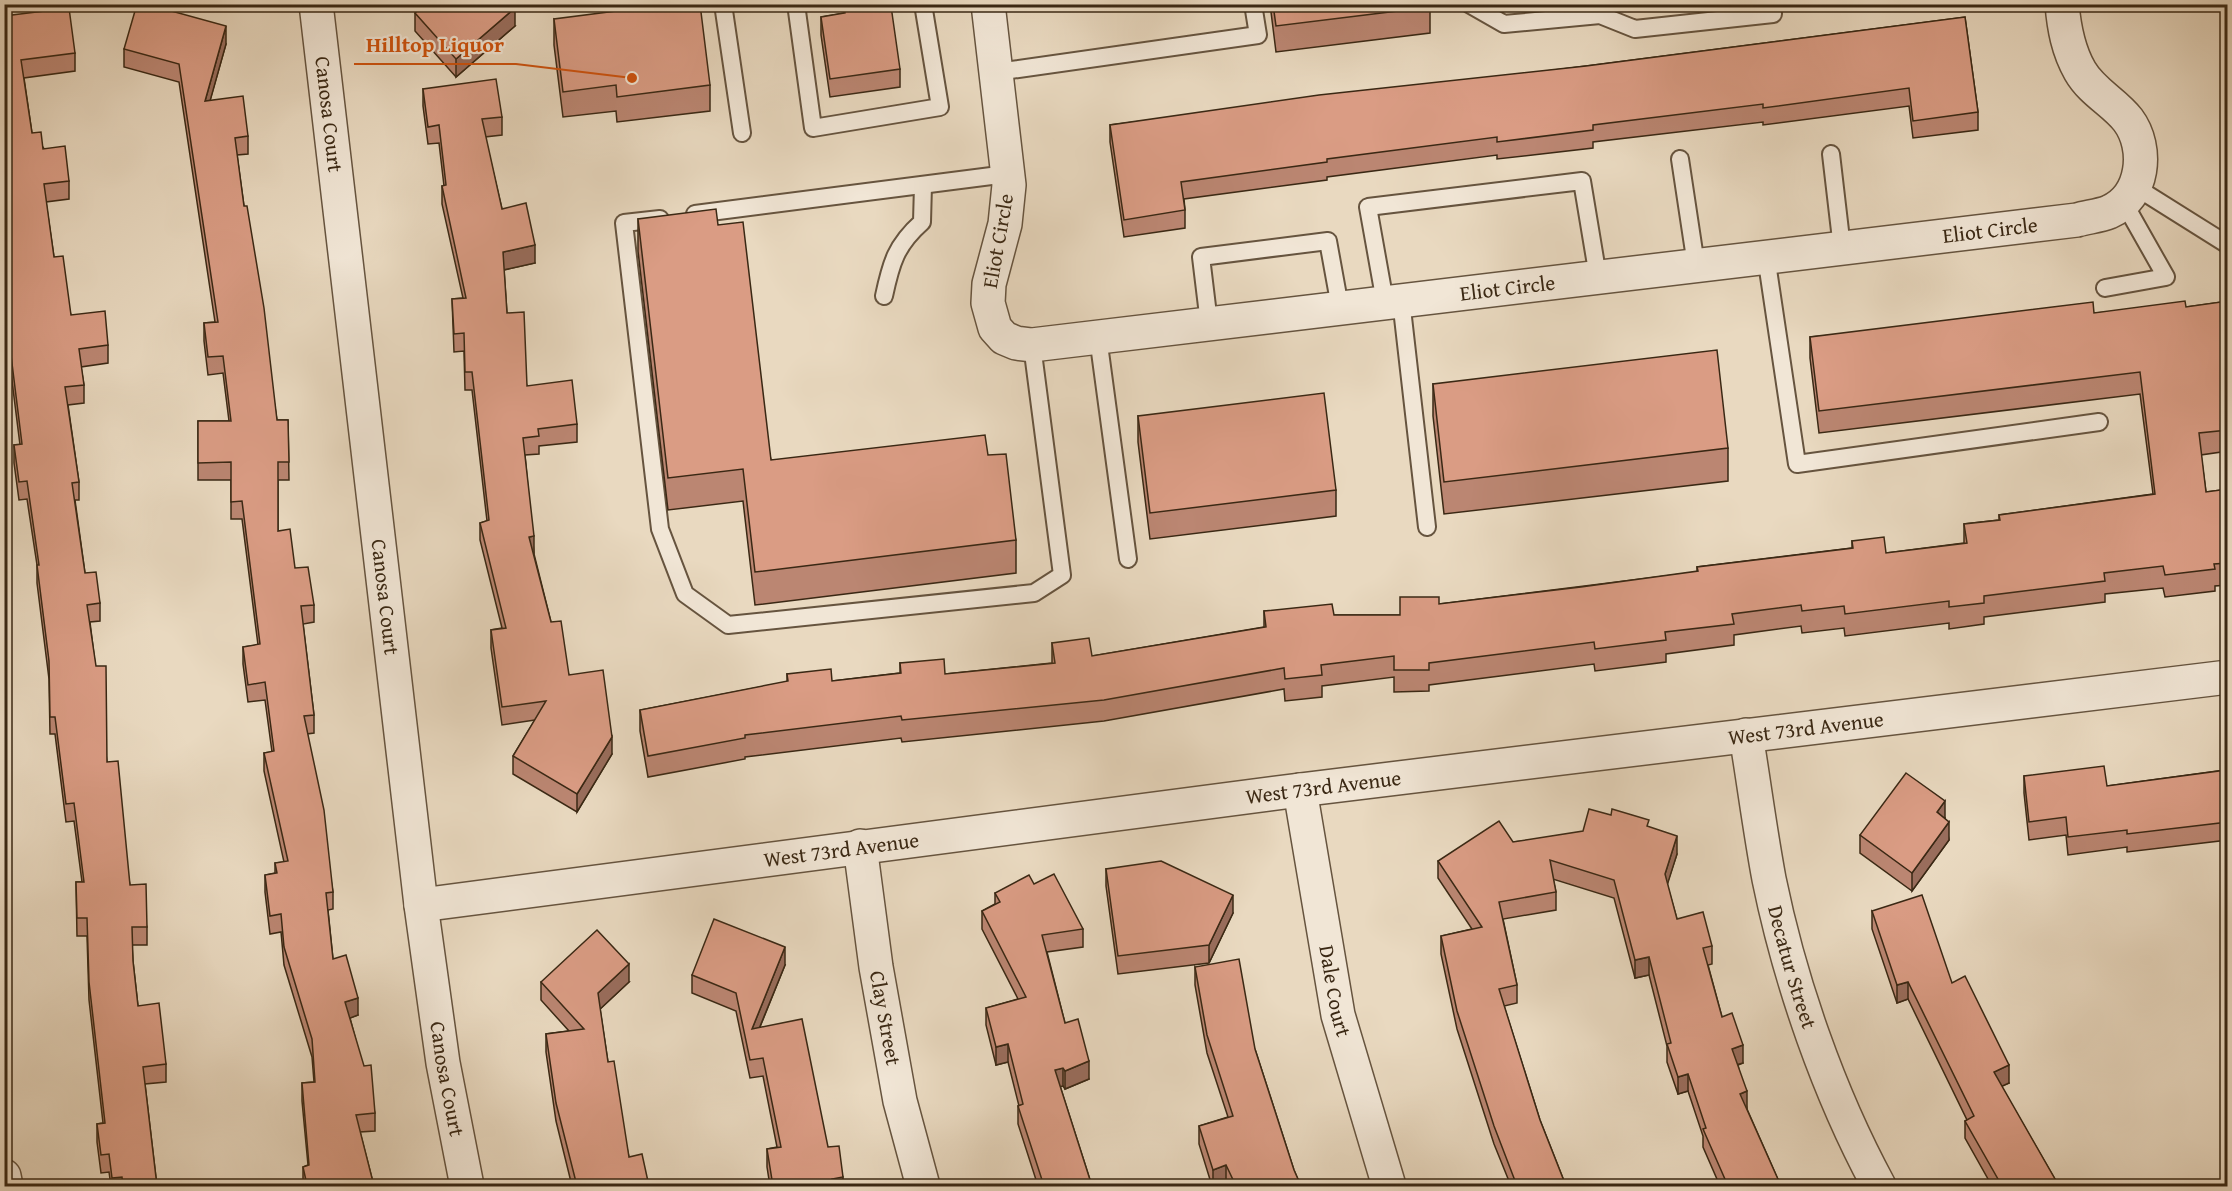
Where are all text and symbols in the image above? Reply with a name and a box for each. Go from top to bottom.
callout: Hilltop Liquor [354,24,516,64]
text: Hilltop Liquor [366,28,504,60]
street label: Canosa Court [307,55,352,174]
street label: Eliot Circle [974,191,1021,291]
street label: Eliot Circle [1941,209,2039,251]
street label: Eliot Circle [1458,267,1557,309]
street label: Canosa Court [363,537,408,657]
street label: West 73rd Avenue [1726,703,1885,753]
street label: West 73rd Avenue [1244,762,1403,812]
street label: West 73rd Avenue [762,824,921,875]
street label: Decatur Street [1760,902,1825,1033]
street label: Dale Court [1311,943,1360,1041]
street label: Clay Street [862,968,909,1068]
street label: Canosa Court [422,1019,473,1140]

